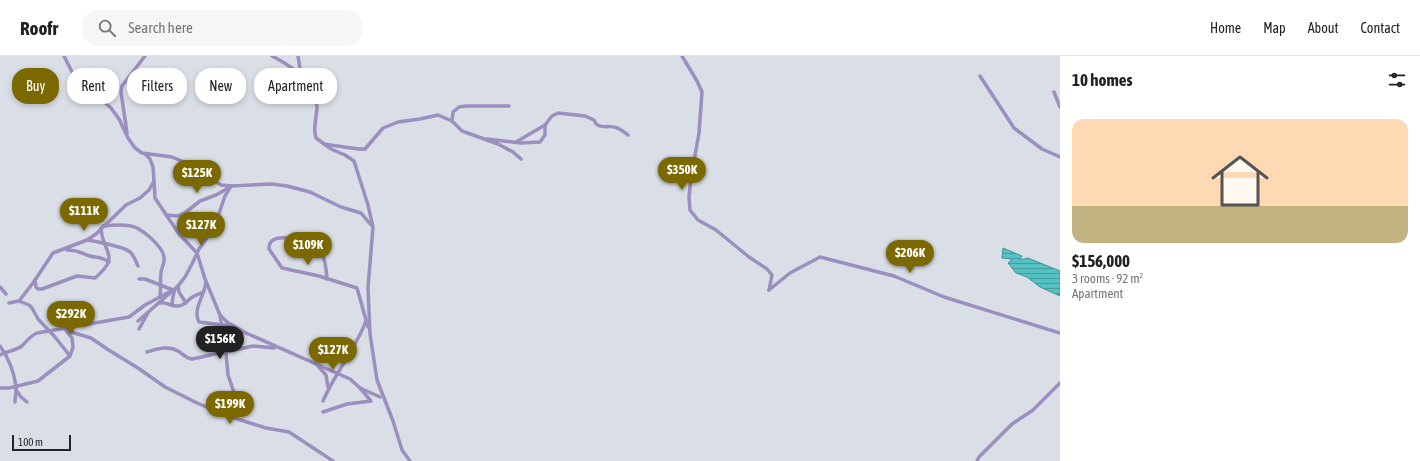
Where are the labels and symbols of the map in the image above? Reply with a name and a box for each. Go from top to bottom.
pin: $350K [654,157,710,191]
pin: $125K [169,160,225,194]
pin: $111K [56,198,112,232]
pin: $127K [173,212,229,246]
pin: $109K [280,232,336,266]
pin: $206K [882,240,938,274]
pin: $292K [43,301,99,335]
pin: $156K [192,326,248,360]
pin: $127K [305,337,361,371]
pin: $199K [202,391,258,425]
scale bar [12,433,71,452]

